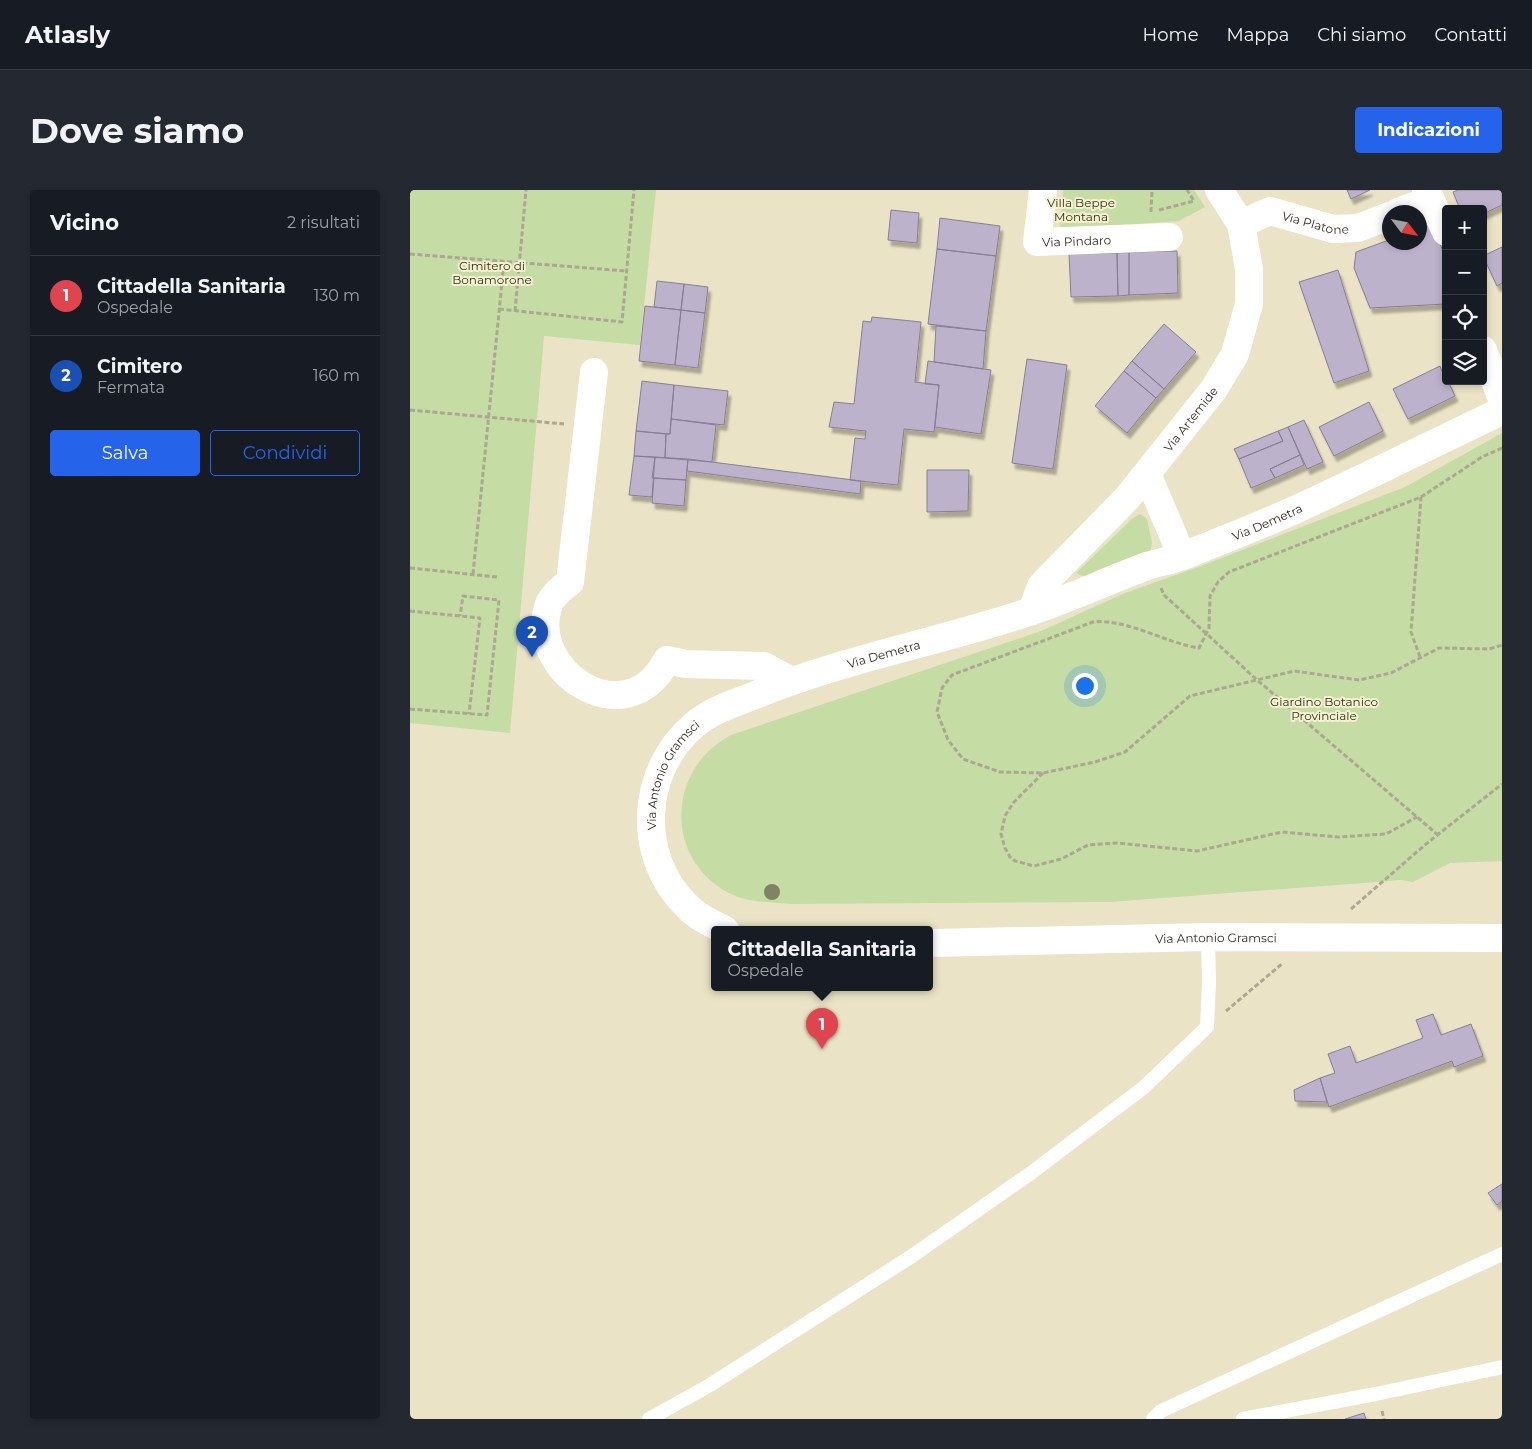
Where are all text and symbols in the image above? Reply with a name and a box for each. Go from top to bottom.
text: Atlasly [25,20,110,49]
text: Home [1143,24,1199,46]
text: Mappa [1227,24,1289,46]
text: Chi siamo [1317,24,1406,46]
text: Contatti [1434,24,1507,46]
button: Indicazioni [1355,107,1502,153]
text: Dove siamo [30,109,244,152]
park label: Villa Beppe Montana [1047,195,1115,224]
north arrow [1382,205,1427,250]
map controls [1442,205,1487,385]
button: + [1442,205,1487,250]
street label: Via Platone [1281,207,1349,236]
text: Vicino [50,210,119,235]
text: 2 risultati [287,213,360,232]
street label: Via Pindaro [1042,232,1111,249]
button: − [1442,250,1487,295]
park label: Cimitero di Bonamorone [452,258,532,287]
text: Cittadella Sanitaria [97,275,286,298]
text: 1 [63,286,69,305]
text: 130 m [313,286,360,305]
button: locate [1442,295,1487,340]
text: Ospedale [97,298,173,317]
button: layers [1442,340,1487,385]
text: Cimitero [97,355,183,378]
text: 2 [61,366,71,385]
text: 160 m [313,366,360,385]
text: Fermata [97,378,165,397]
street label: Via Artemide [1160,383,1221,454]
button: Salva [50,430,200,476]
button: Condividi [210,430,360,476]
street label: Via Demetra [1230,500,1305,543]
pin: 2 [516,616,548,657]
street label: Via Demetra [845,636,922,671]
your location [1072,673,1098,699]
park label: Giardino Botanico Provinciale [1270,694,1378,723]
street label: Via Antonio Gramsci [643,716,702,830]
popup [711,926,933,991]
street label: Via Antonio Gramsci [1155,929,1277,946]
text: Cittadella Sanitaria [728,938,916,961]
text: Ospedale [728,961,804,980]
pin: 1 [806,1008,838,1049]

